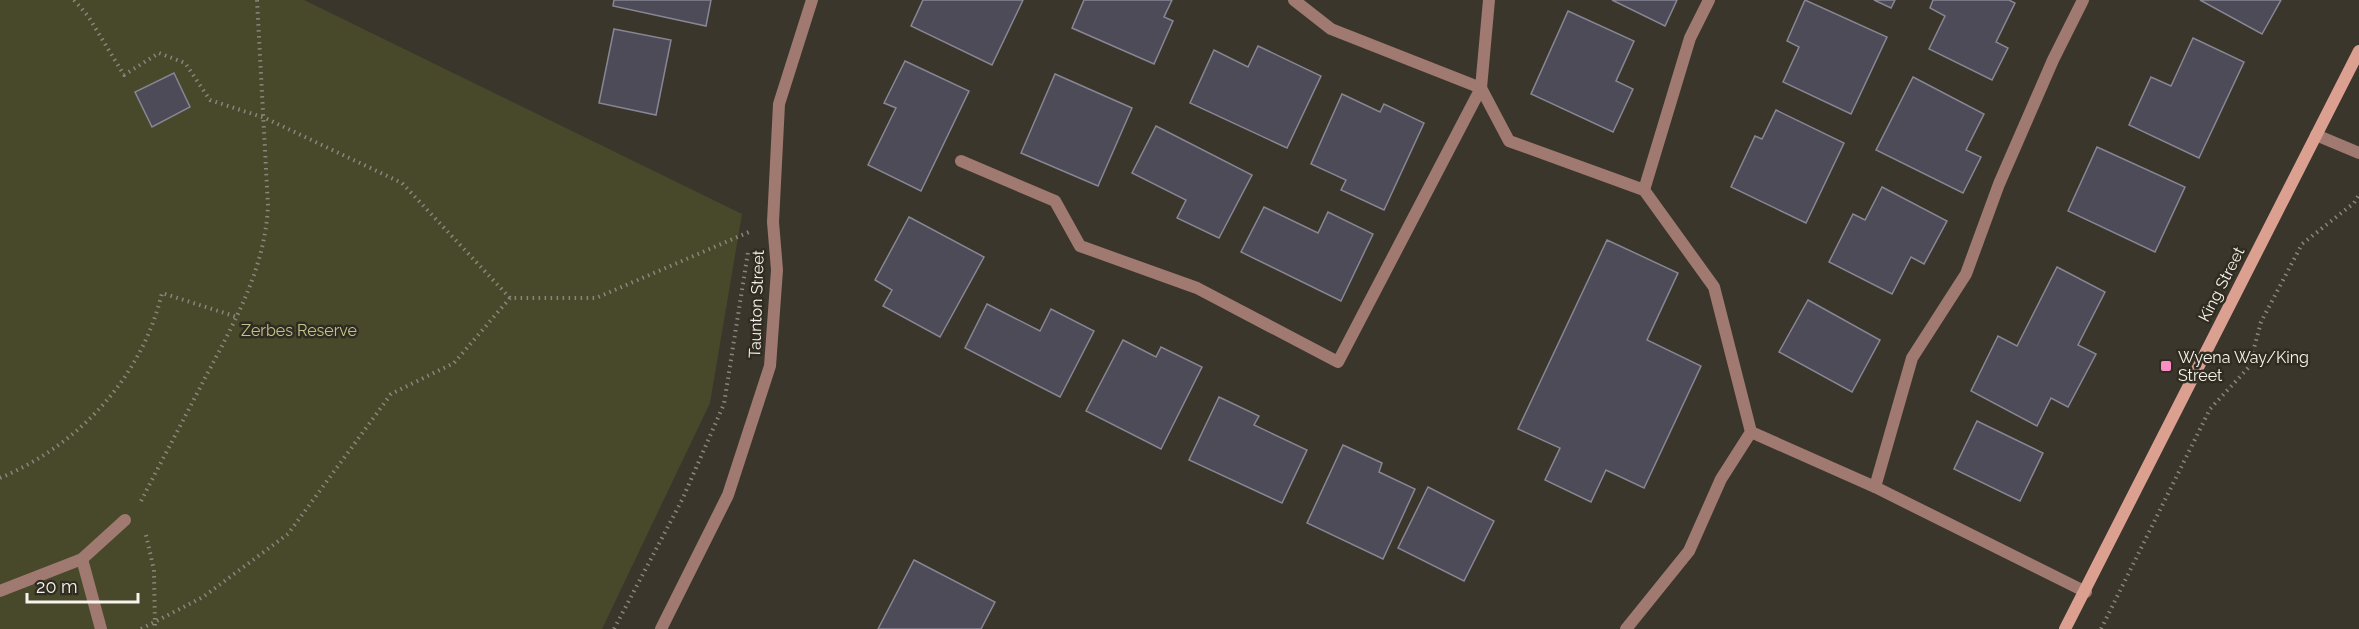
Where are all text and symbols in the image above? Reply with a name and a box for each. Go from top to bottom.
street label: King Street [2194,243,2249,325]
street label: Taunton Street [745,249,768,358]
park label: Zerbes Reserve [241,321,357,340]
place label: Wyena Way/King Street [2178,348,2309,385]
marker: Wyena Way/King Street [2159,359,2173,373]
scale bar [27,566,138,604]
text: 20 m [36,576,78,597]

